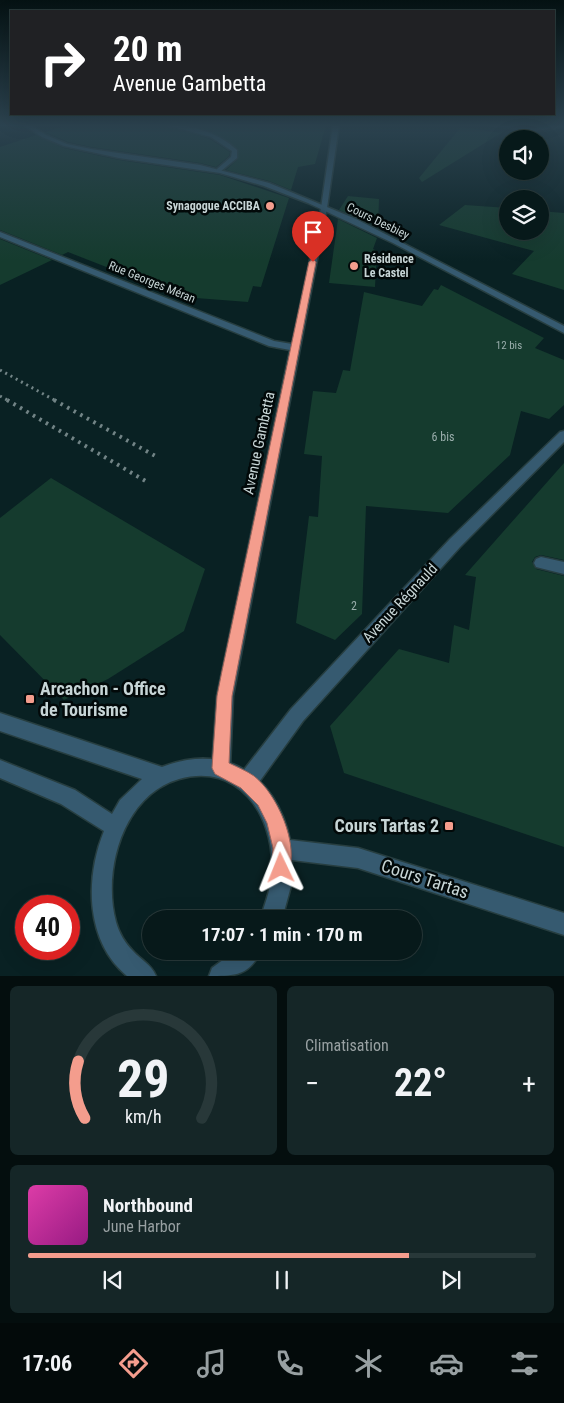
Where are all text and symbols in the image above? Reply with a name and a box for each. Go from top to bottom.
text: 20 m [113,29,182,70]
icon: right [30,30,95,95]
text: Avenue Gambetta [113,71,266,96]
map controls [499,130,549,240]
button: sound [499,130,549,180]
button: layers [499,190,549,240]
place label: Synagogue ACCIBA [166,199,261,213]
marker: Synagogue ACCIBA [264,200,276,212]
street label: Cours Desbiey [345,200,411,242]
pin [292,211,334,262]
icon: arrive [299,218,327,246]
place label: Résidence Le Castel [364,252,414,280]
street label: Rue Georges Méran [107,258,198,306]
marker: Résidence Le Castel [348,260,360,272]
house number: 12 bis [496,339,522,352]
street label: Avenue Gambetta [239,390,279,496]
house number: 6 bis [432,430,454,444]
street label: Avenue Régnauld [359,560,441,646]
house number: 2 [351,599,357,613]
place label: Arcachon - Office de Tourisme [40,678,166,720]
marker: Arcachon - Office de Tourisme [24,693,36,705]
place label: Cours Tartas 2 [335,815,439,836]
marker: Cours Tartas 2 [443,820,455,832]
position arrow [254,841,306,893]
street label: Cours Tartas [379,855,471,902]
speed limit sign: 40 [15,895,80,960]
text: 17:07 · 1 min · 170 m [201,923,363,946]
text: Climatisation [305,1036,389,1055]
text: 29 [117,1049,170,1110]
text: 22° [394,1061,447,1105]
text: − [305,1067,319,1100]
text: + [522,1067,536,1100]
text: km/h [125,1106,162,1127]
text: Northbound [103,1194,193,1217]
text: June Harbor [103,1217,181,1236]
icon: previous [99,1266,127,1294]
icon: pause [268,1266,296,1294]
icon: next [437,1266,465,1294]
icon: directions [116,1346,151,1381]
icon: music [194,1346,229,1381]
icon: phone [272,1346,307,1381]
icon: climate [351,1346,386,1381]
icon: car [429,1346,464,1381]
icon: filters [507,1346,542,1381]
text: 17:06 [22,1351,72,1376]

